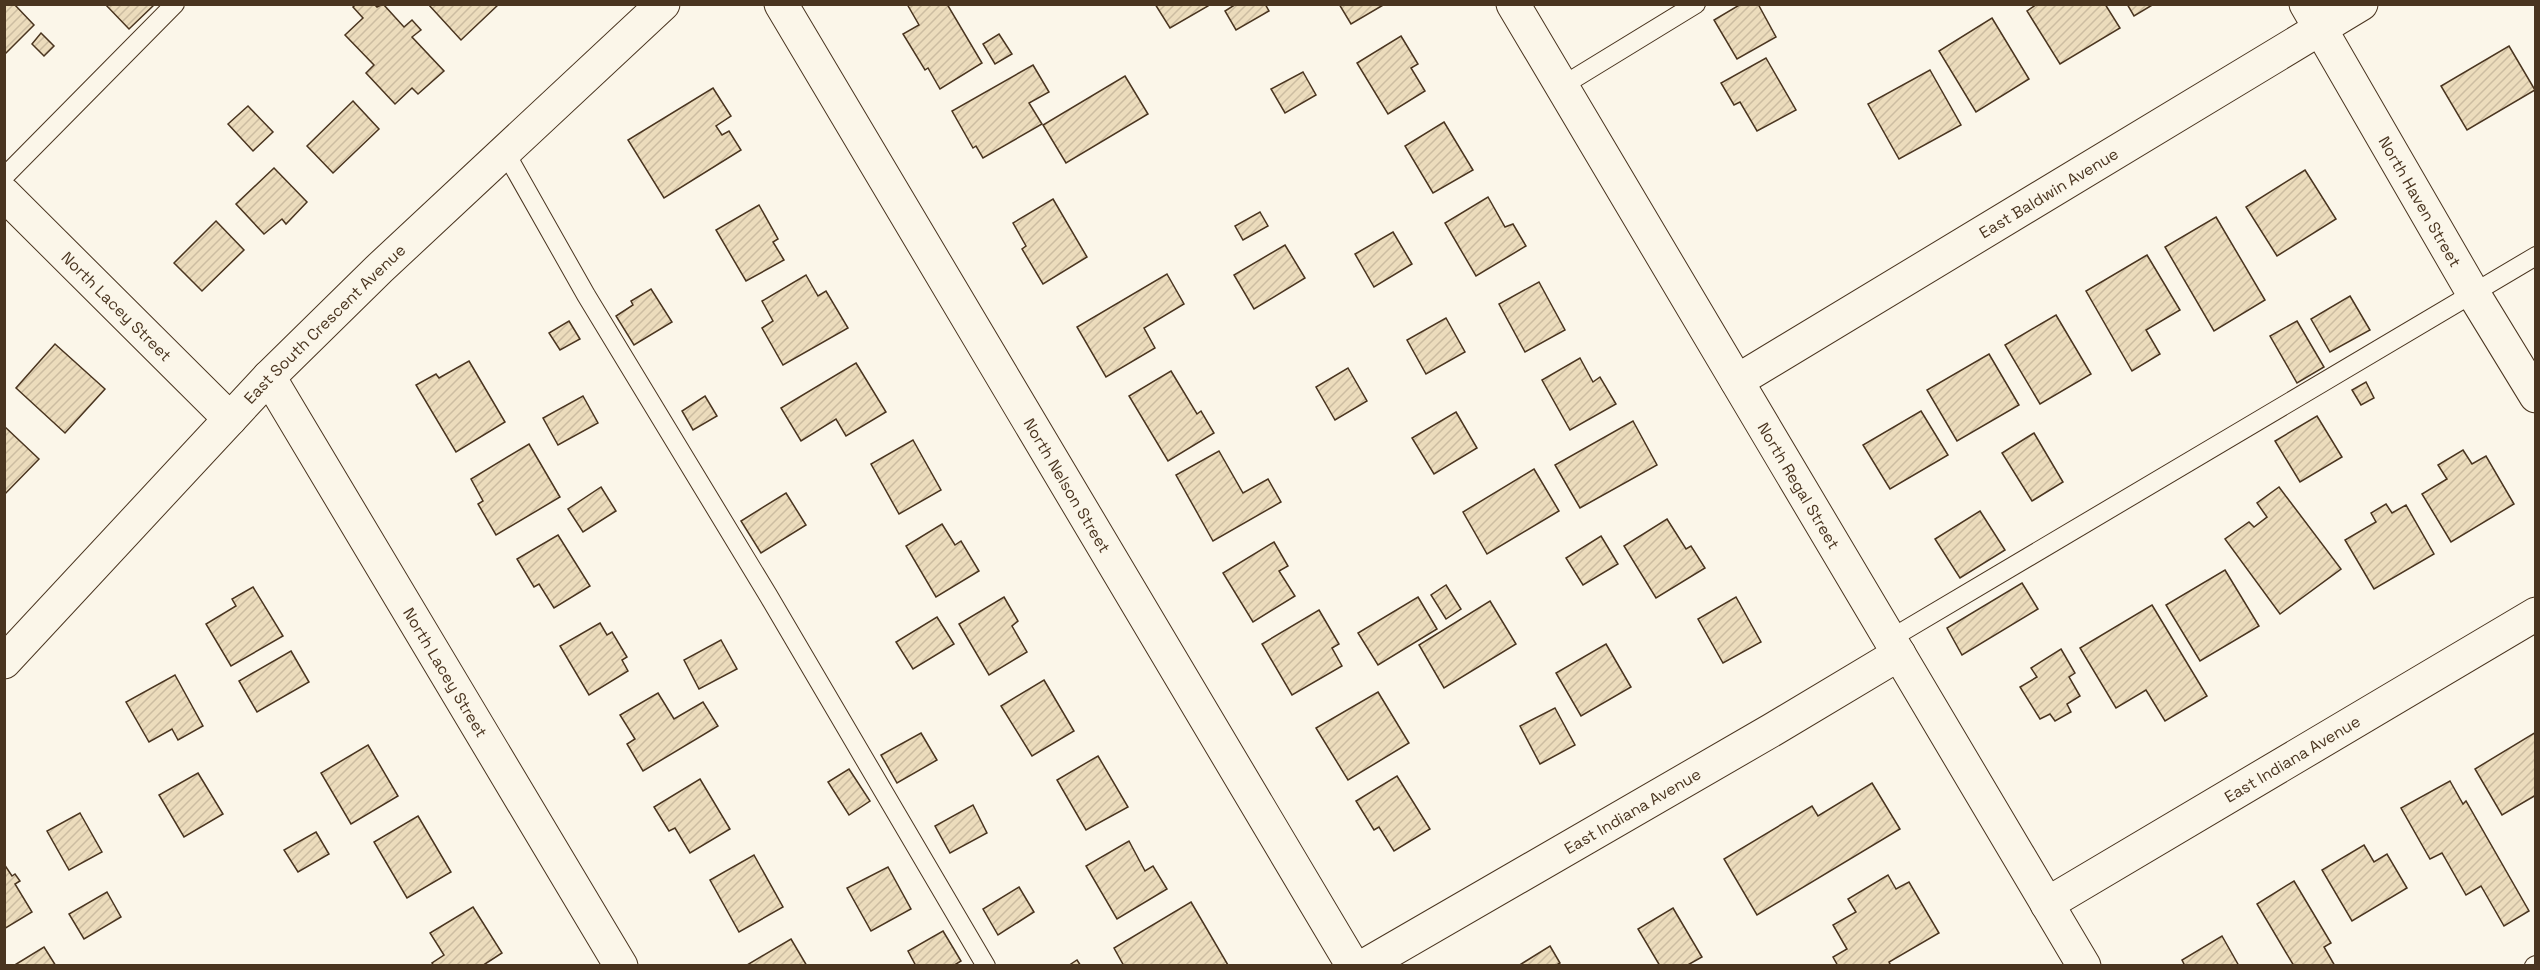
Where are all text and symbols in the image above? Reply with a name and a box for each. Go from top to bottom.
street label: North Haven Street [2374,132,2466,271]
street label: East Baldwin Avenue [1975,143,2122,243]
street label: East South Crescent Avenue [239,240,410,408]
street label: North Lacey Street [57,247,176,366]
street label: North Nelson Street [1019,414,1115,557]
street label: North Regal Street [1753,419,1844,553]
street label: North Lacey Street [398,604,492,741]
street label: East Indiana Avenue [2221,711,2364,808]
street label: East Indiana Avenue [1560,763,1705,859]

